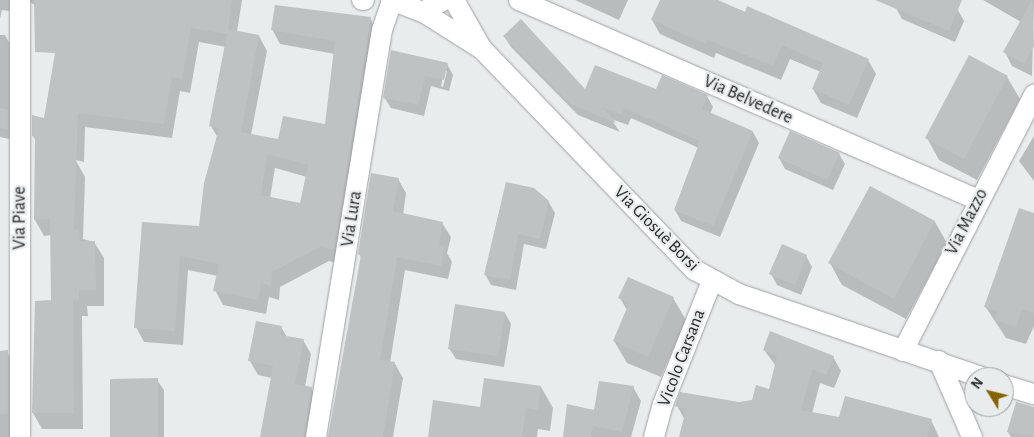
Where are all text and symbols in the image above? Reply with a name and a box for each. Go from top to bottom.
street label: Via Belvedere [700,71,796,129]
street label: Via Giosuè Borsi [609,182,703,276]
street label: Via Mazzo [941,185,993,259]
street label: Via Piave [9,186,31,250]
street label: Via Lura [337,190,367,248]
street label: Vicolo Carsana [654,306,710,410]
north arrow [964,367,1014,417]
text: N [969,376,986,392]

